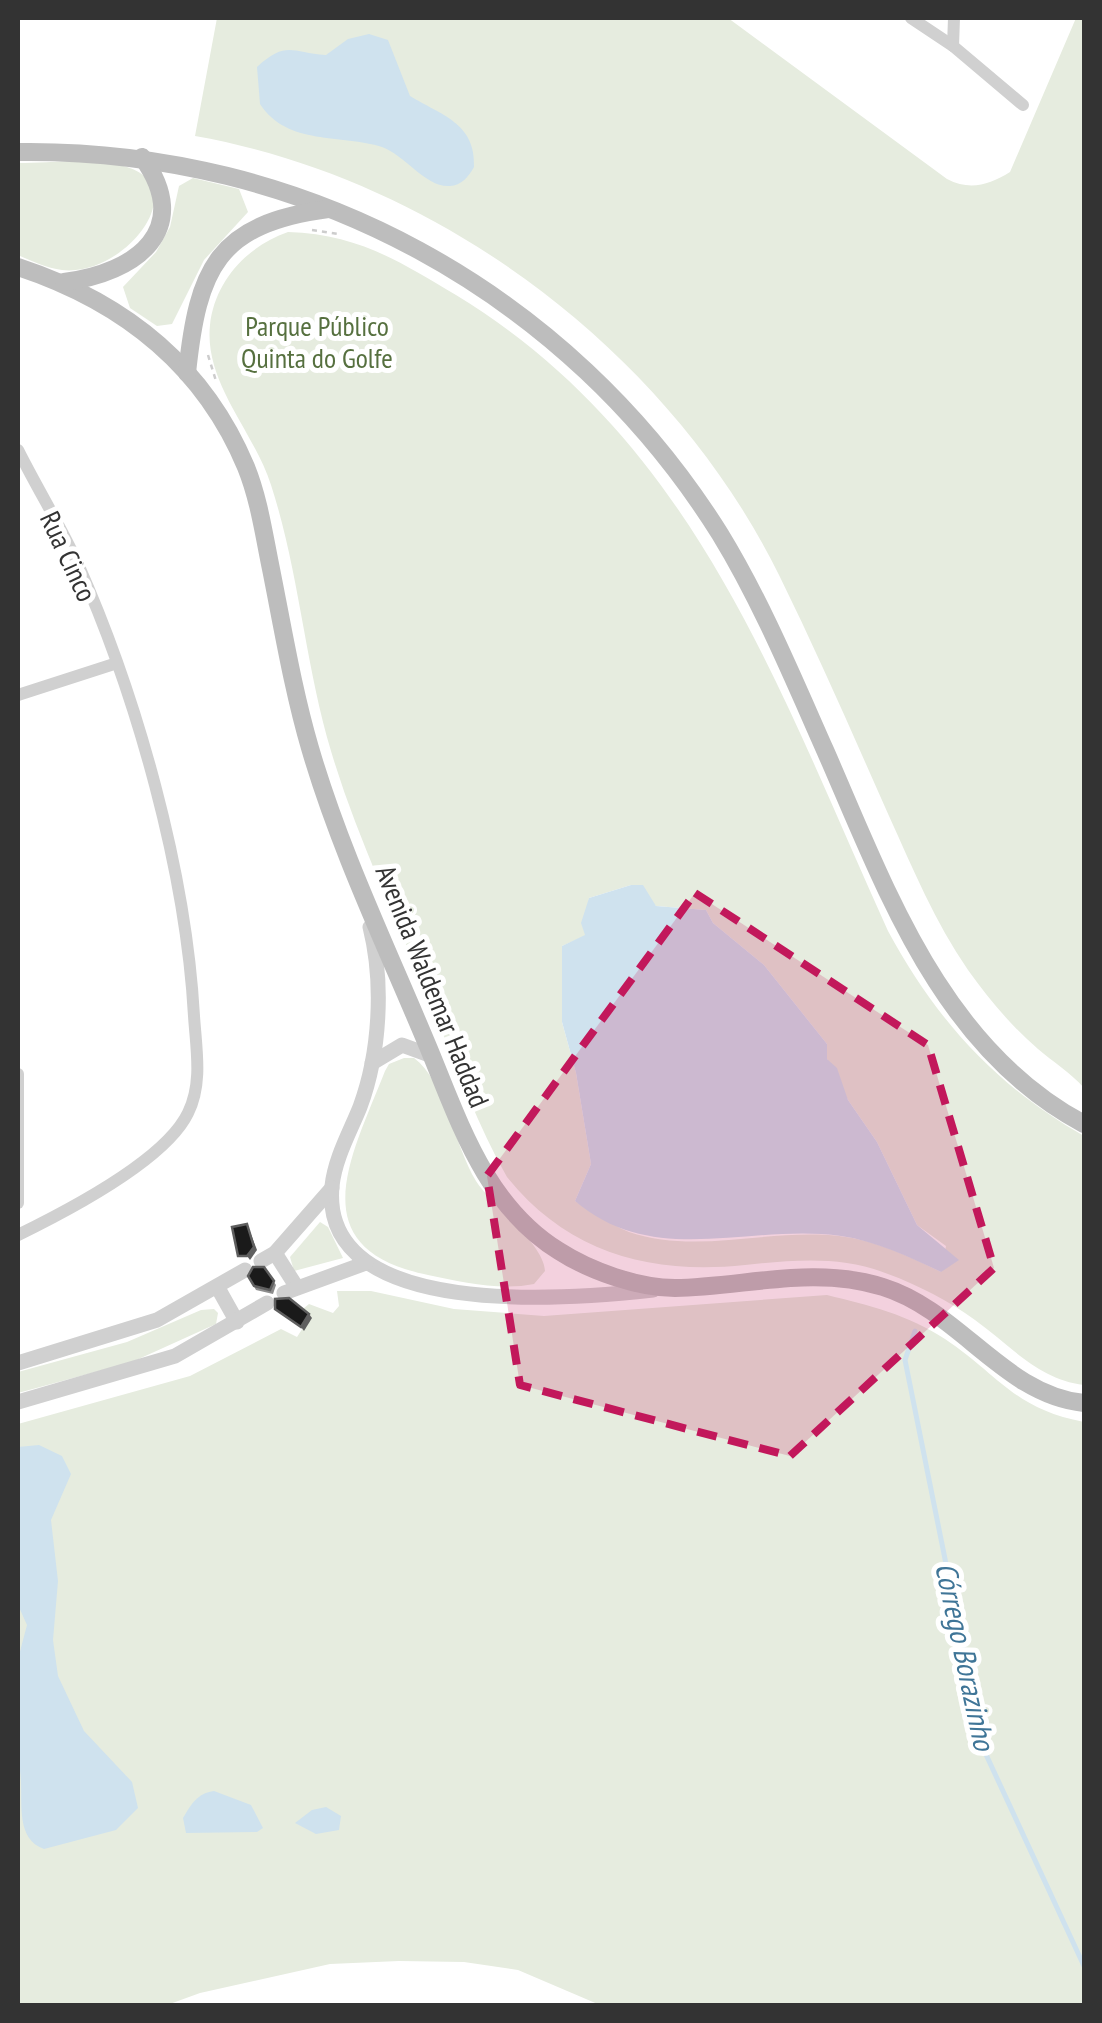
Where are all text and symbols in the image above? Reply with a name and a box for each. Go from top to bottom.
park label: Parque Público Quinta do Golfe [241,307,393,376]
street label: Rua Cinco [32,505,106,607]
street label: Avenida Waldemar Haddad [368,859,498,1113]
water label: Córrego Borazinho [927,1559,1005,1755]

